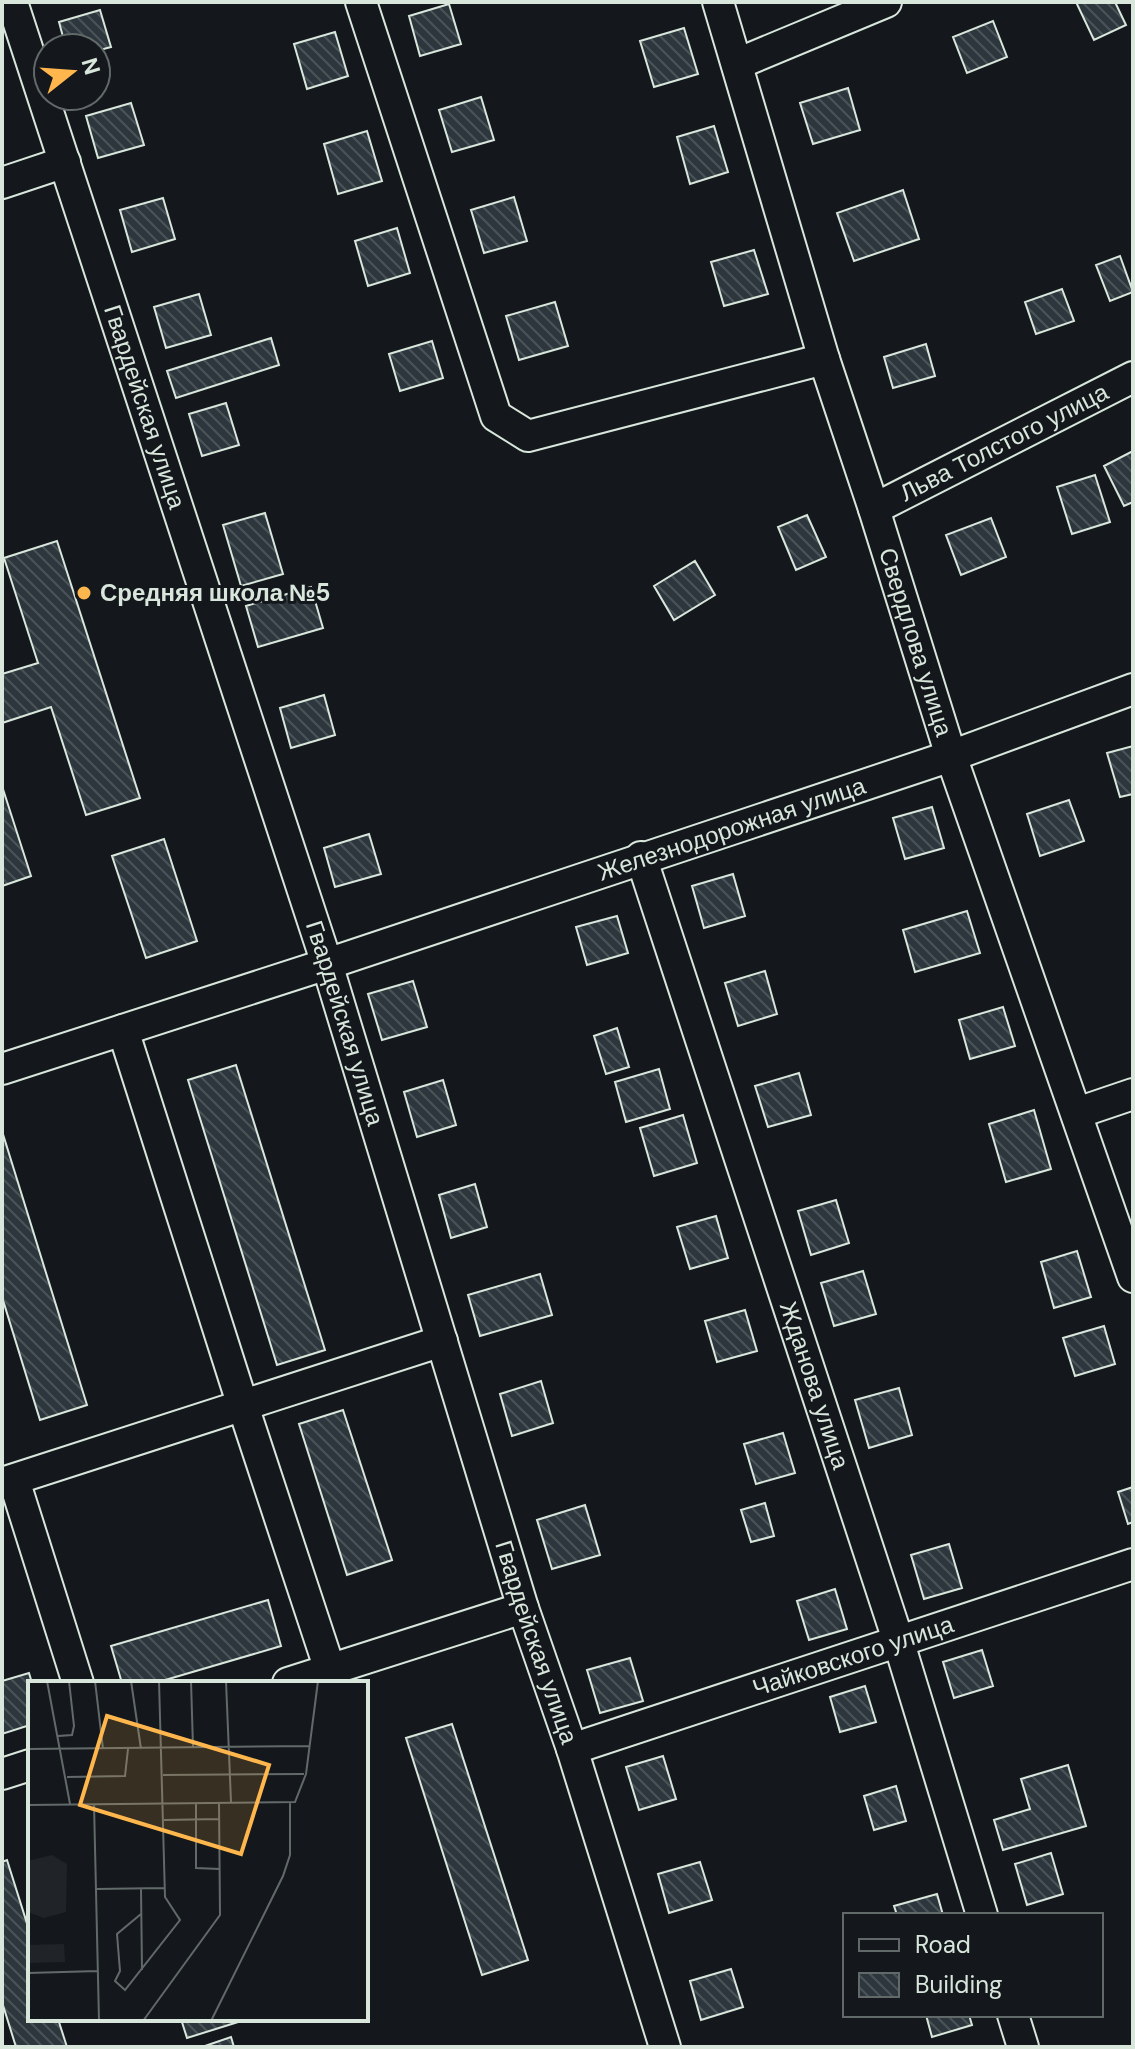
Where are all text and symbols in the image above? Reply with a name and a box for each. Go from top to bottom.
north arrow [32,32,112,112]
text: N [74,54,107,78]
street label: Гвардейская улица [97,301,193,513]
street label: Льва Толстого улица [894,376,1114,508]
street label: Свердлова улица [872,544,960,741]
place label: Средняя школа №5 [100,577,330,608]
marker: Средняя школа №5 [75,584,93,602]
street label: Железнодорожная улица [594,769,870,888]
street label: Гвардейская улица [299,917,391,1130]
street label: Жданова улица [773,1297,857,1473]
street label: Гвардейская улица [488,1537,585,1749]
street label: Чайковского улица [749,1608,958,1703]
inset map [28,1681,368,2021]
legend [843,1913,1103,2017]
text: Road [915,1929,971,1960]
text: Building [915,1969,1002,2000]

